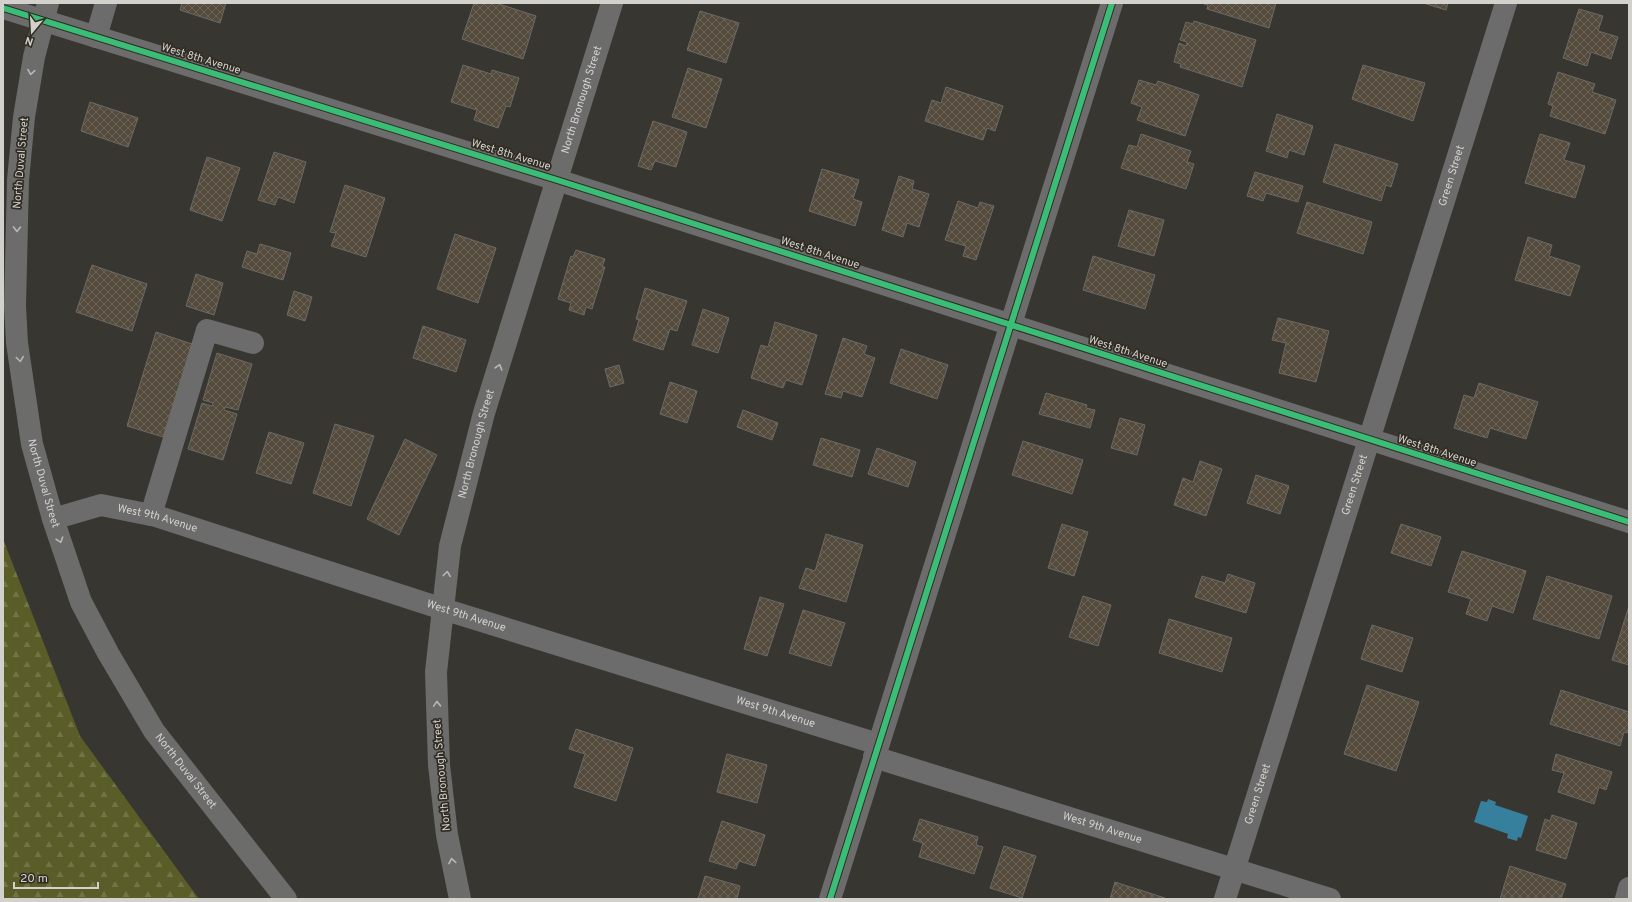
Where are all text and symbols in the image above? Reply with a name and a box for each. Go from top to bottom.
north arrow [12,12,52,52]
text: N [23,33,35,48]
street label: West 8th Avenue [160,40,242,78]
street label: North Bronough Street [558,44,605,156]
one-way arrow [27,69,36,75]
street label: North Duval Street [10,117,32,209]
street label: West 8th Avenue [470,136,552,174]
street label: Green Street [1436,144,1468,208]
one-way arrow [12,226,21,232]
street label: West 8th Avenue [779,234,861,272]
street label: West 8th Avenue [1087,333,1169,371]
one-way arrow [15,356,24,362]
one-way arrow [494,364,503,371]
street label: North Bronough Street [455,388,498,500]
street label: West 8th Avenue [1396,432,1478,470]
street label: North Duval Street [24,438,63,530]
street label: Green Street [1339,453,1371,517]
street label: West 9th Avenue [116,501,199,536]
one-way arrow [55,537,64,544]
one-way arrow [442,571,451,577]
street label: West 9th Avenue [425,597,508,635]
street label: West 9th Avenue [734,693,817,731]
one-way arrow [433,701,441,707]
street label: North Bronough Street [430,718,454,832]
street label: North Duval Street [152,731,220,812]
street label: Green Street [1242,762,1274,826]
street label: West 9th Avenue [1061,809,1144,847]
one-way arrow [449,858,457,864]
scale bar [14,864,98,890]
text: 20 m [20,871,48,887]

